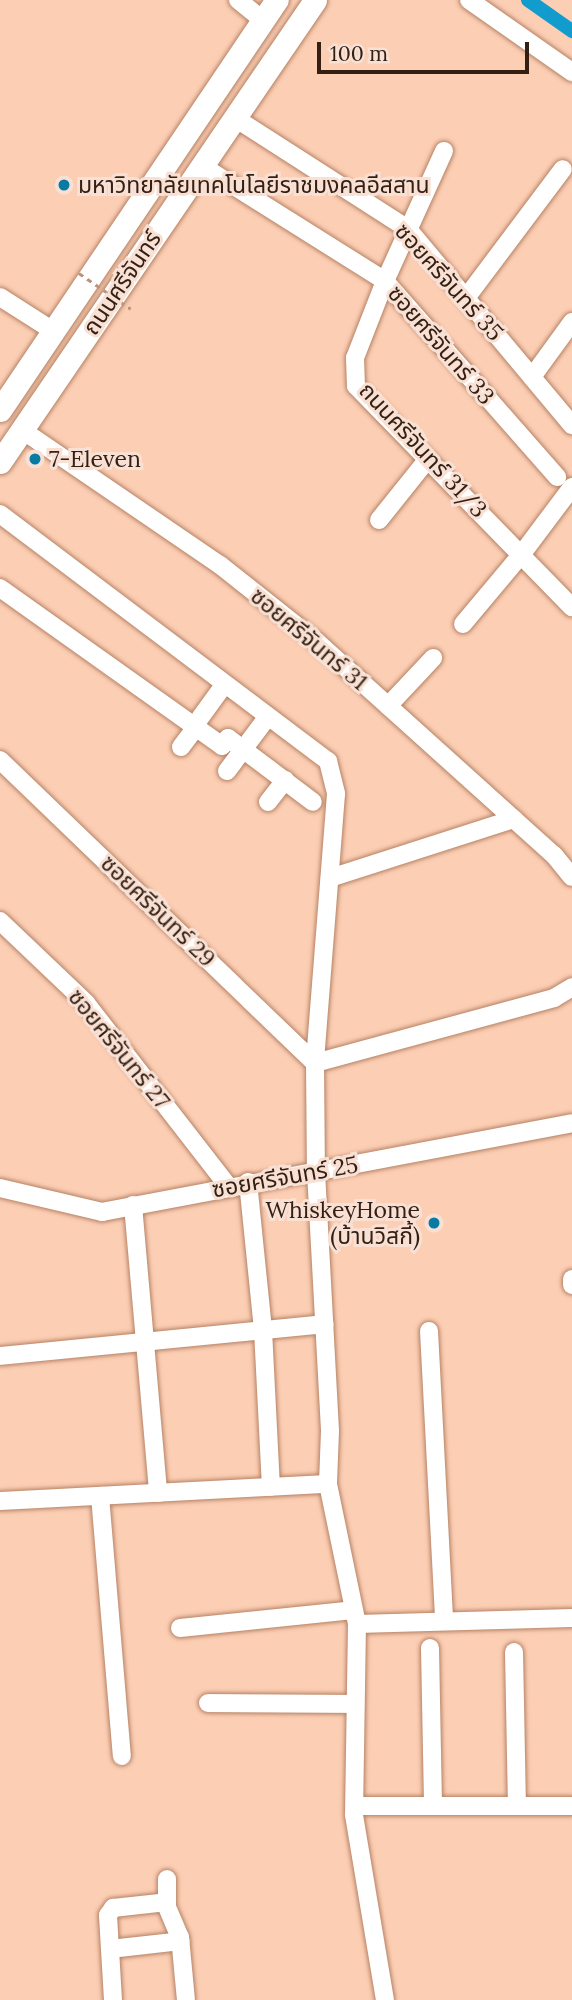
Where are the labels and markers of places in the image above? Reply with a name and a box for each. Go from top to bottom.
place label: มหาวิทยาลัยเทคโนโลยีราชมงคลอีสสาน [78,171,430,199]
marker: มหาวิทยาลัยเทคโนโลยีราชมงคลอีสสาน [56,177,72,193]
place label: 7-Eleven [49,445,141,473]
marker: 7-Eleven [27,451,43,467]
place label: WhiskeyHome (บ้านวิสกี้) [266,1196,420,1250]
marker: WhiskeyHome (บ้านวิสกี้) [426,1215,442,1231]

